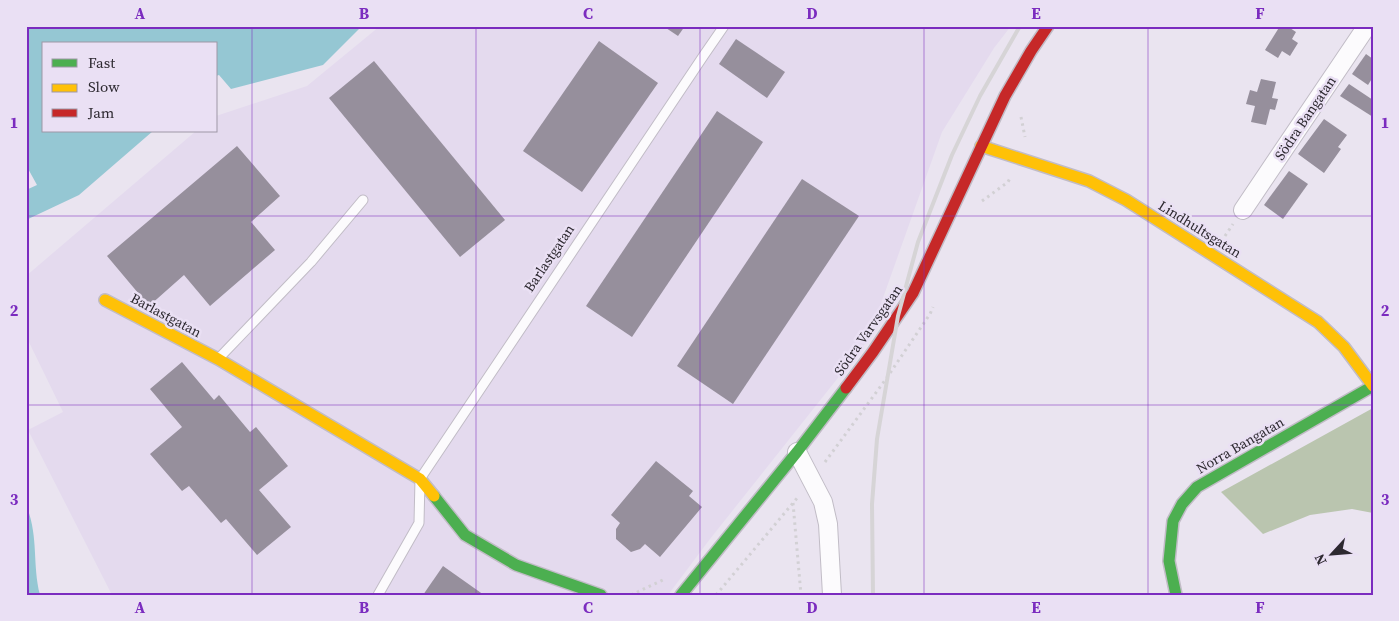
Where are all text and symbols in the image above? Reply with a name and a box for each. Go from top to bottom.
text: A [135,2,146,24]
text: B [359,2,370,24]
text: C [583,2,593,24]
text: D [806,2,818,24]
text: E [1031,2,1041,24]
text: F [1255,2,1265,24]
legend [42,42,218,132]
text: Fast [88,52,115,73]
street label: Södra Bangatan [1269,72,1341,164]
text: Slow [88,76,120,97]
text: Jam [87,102,115,123]
text: 1 [10,111,18,133]
text: 1 [1381,111,1389,133]
street label: Lindhultsgatan [1155,195,1246,263]
street label: Barlastgatan [519,220,579,296]
street label: Södra Varvsgatan [829,280,907,380]
street label: Barlastgatan [127,288,205,342]
text: 2 [10,299,19,321]
text: 2 [1381,299,1390,321]
street label: Norra Bangatan [1192,411,1288,478]
text: 3 [10,488,19,510]
text: 3 [1381,488,1390,510]
north arrow [1306,528,1356,578]
text: N [1309,551,1332,569]
text: A [135,596,146,618]
text: B [359,596,370,618]
text: C [583,596,593,618]
text: D [806,596,818,618]
text: E [1031,596,1041,618]
text: F [1255,596,1265,618]

